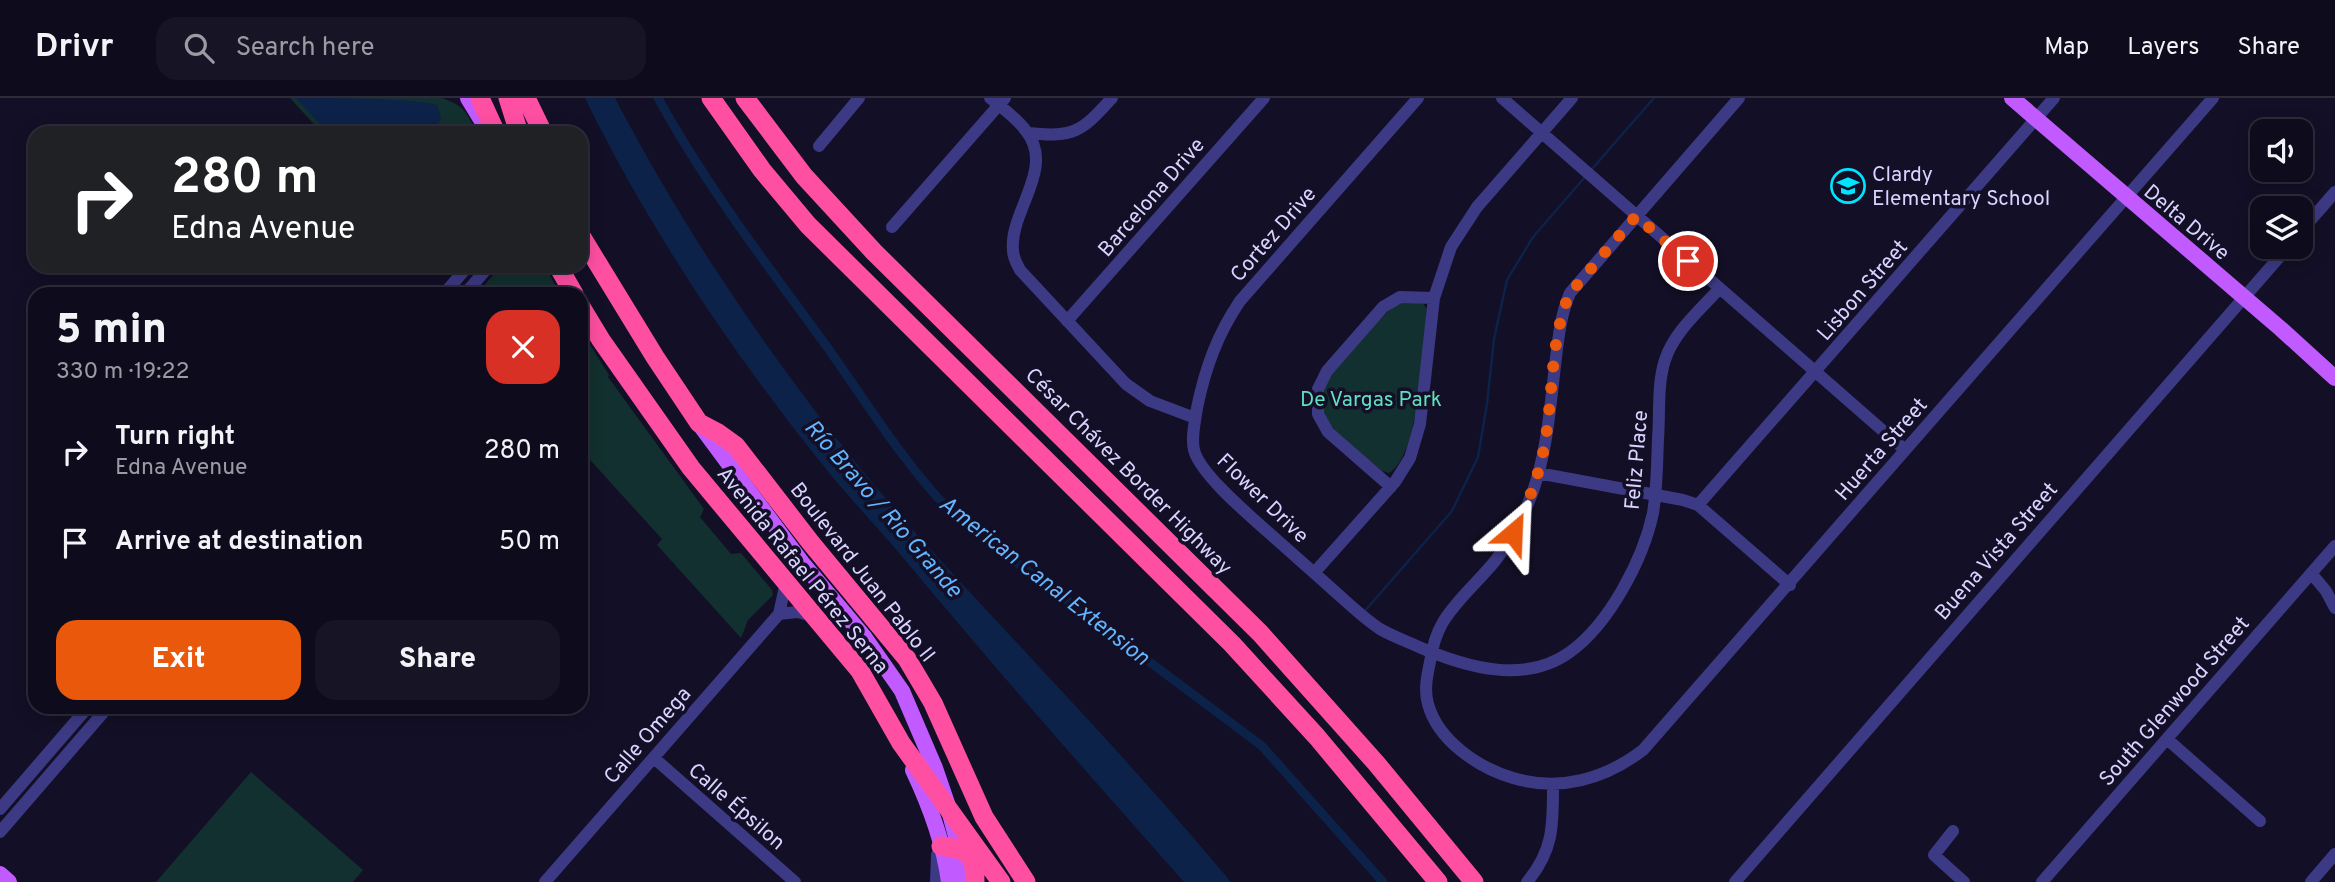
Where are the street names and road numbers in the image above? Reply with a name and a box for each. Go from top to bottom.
street label: Barcelona Drive [1093,133,1211,263]
street label: Delta Drive [2137,179,2235,267]
street label: Cortez Drive [1225,182,1323,288]
street label: Lisbon Street [1812,235,1914,347]
street label: César Chávez Border Highway [1019,363,1237,581]
street label: Huerta Street [1830,393,1934,507]
street label: Feliz Place [1620,409,1655,511]
street label: Flower Drive [1210,448,1314,550]
street label: Avenida Rafael Pérez Serna [710,462,894,680]
street label: Buena Vista Street [1930,477,2064,627]
street label: Boulevard Juan Pablo II [783,478,941,668]
street label: South Glenwood Street [2094,611,2256,793]
street label: Calle Omega [599,682,698,790]
street label: Calle Épsilon [682,757,791,857]

